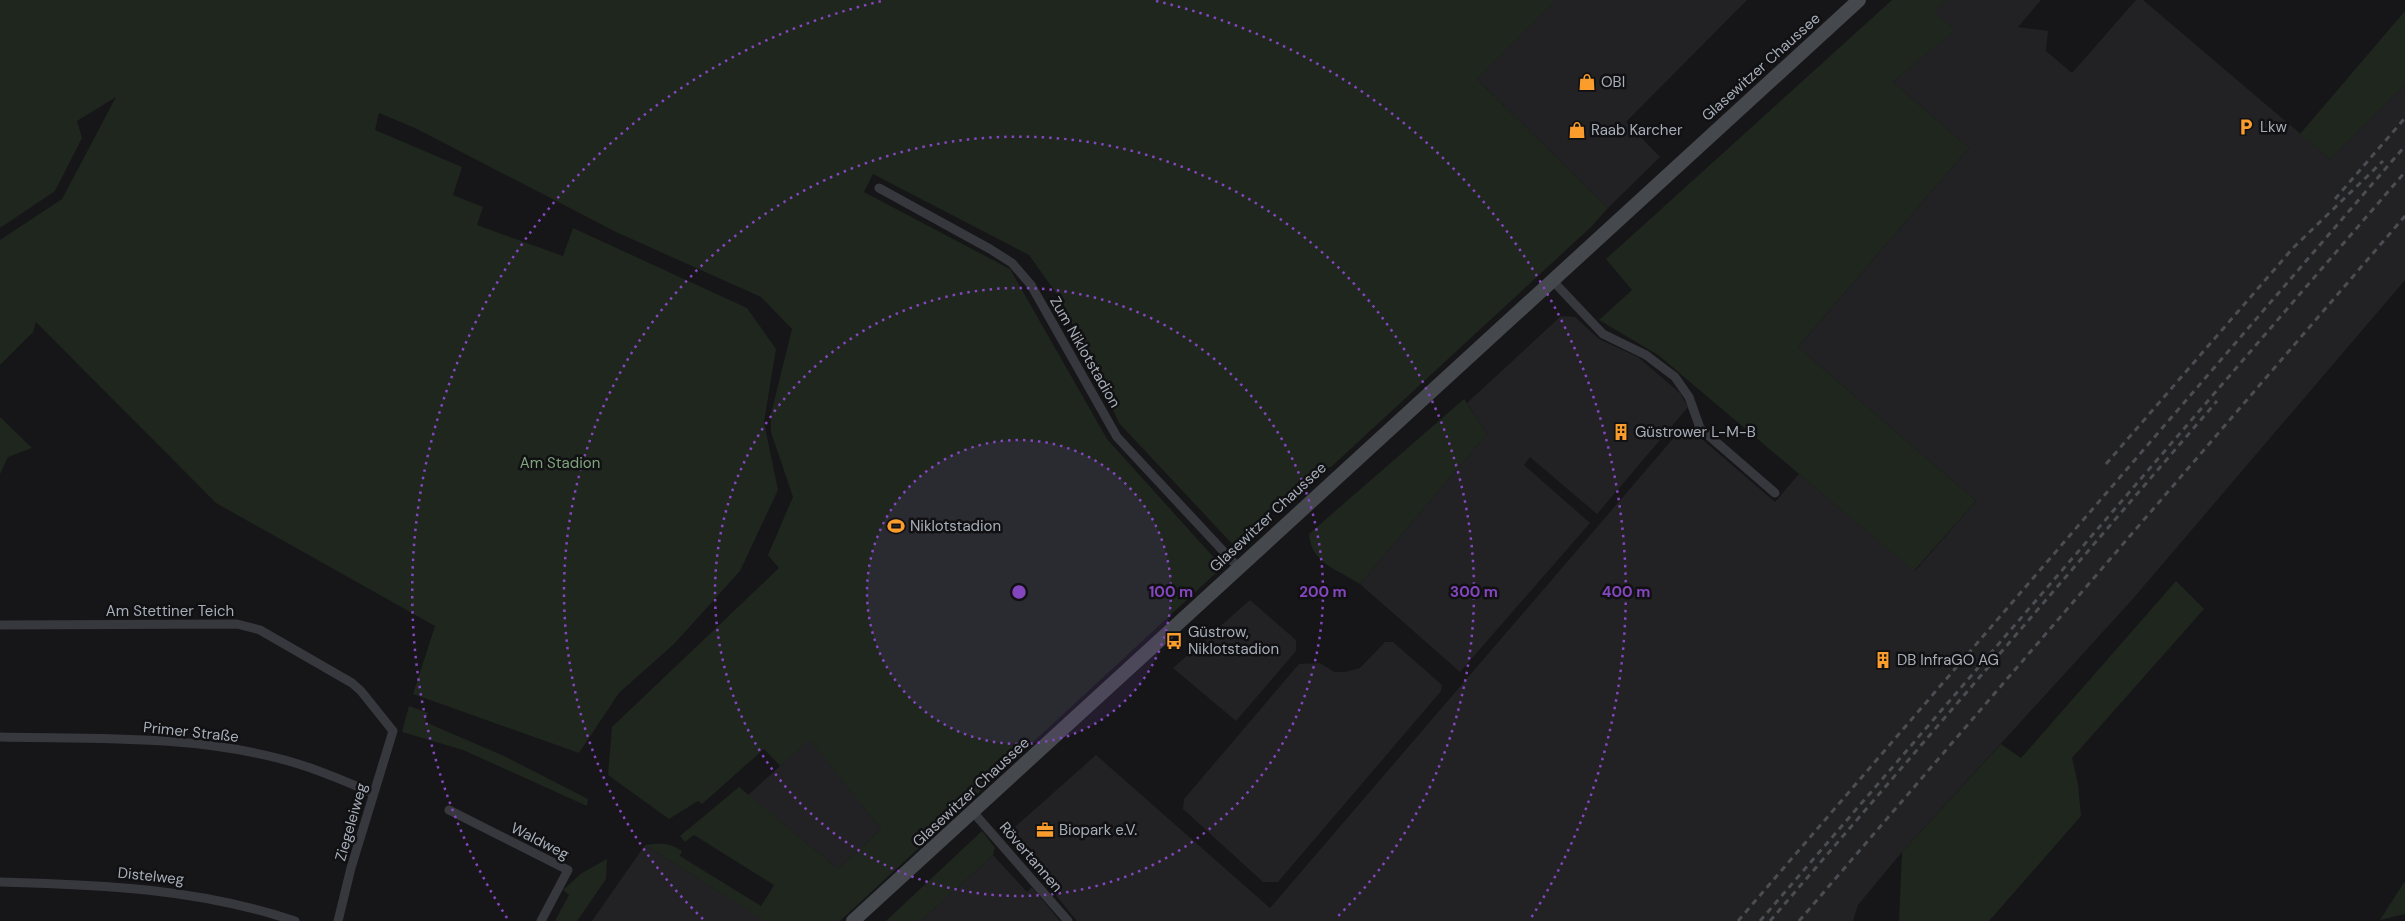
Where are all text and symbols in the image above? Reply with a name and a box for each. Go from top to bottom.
street label: Glasewitzer Chaussee [1698,8,1824,126]
shop icon: OBI [1577,72,1597,92]
place label: OBI [1601,72,1625,92]
parking icon: Lkw [2236,117,2256,137]
place label: Lkw [2260,117,2287,137]
shop icon: Raab Karcher [1567,120,1587,140]
place label: Raab Karcher [1591,120,1683,140]
street label: Zum Niklotstadion [1045,293,1125,411]
building icon: Güstrower L-M-B [1611,422,1631,442]
place label: Güstrower L-M-B [1635,422,1756,442]
park label: Am Stadion [520,453,600,473]
street label: Glasewitzer Chaussee [1205,458,1331,576]
sports icon: Niklotstadion [886,516,906,536]
place label: Niklotstadion [910,516,1001,536]
text: 100 m [1149,582,1193,602]
text: 200 m [1299,582,1347,602]
text: 300 m [1450,582,1498,602]
text: 400 m [1602,582,1650,602]
centre of rings [1010,583,1028,601]
street label: Am Stettiner Teich [106,601,234,621]
place label: Güstrow, Niklotstadion [1188,622,1279,659]
bus stop icon: Güstrow, Niklotstadion [1164,631,1184,651]
building icon: DB InfraGO AG [1873,650,1893,670]
place label: DB InfraGO AG [1897,650,1999,670]
street label: Primer Straße [142,717,240,747]
street label: Glasewitzer Chaussee [908,733,1034,851]
street label: Ziegeleiweg [330,781,372,863]
street label: Waldweg [508,818,572,864]
street label: Rövertannen [995,818,1067,896]
office icon: Biopark e.V. [1035,820,1055,840]
place label: Biopark e.V. [1059,820,1137,840]
street label: Distelweg [117,863,185,889]

